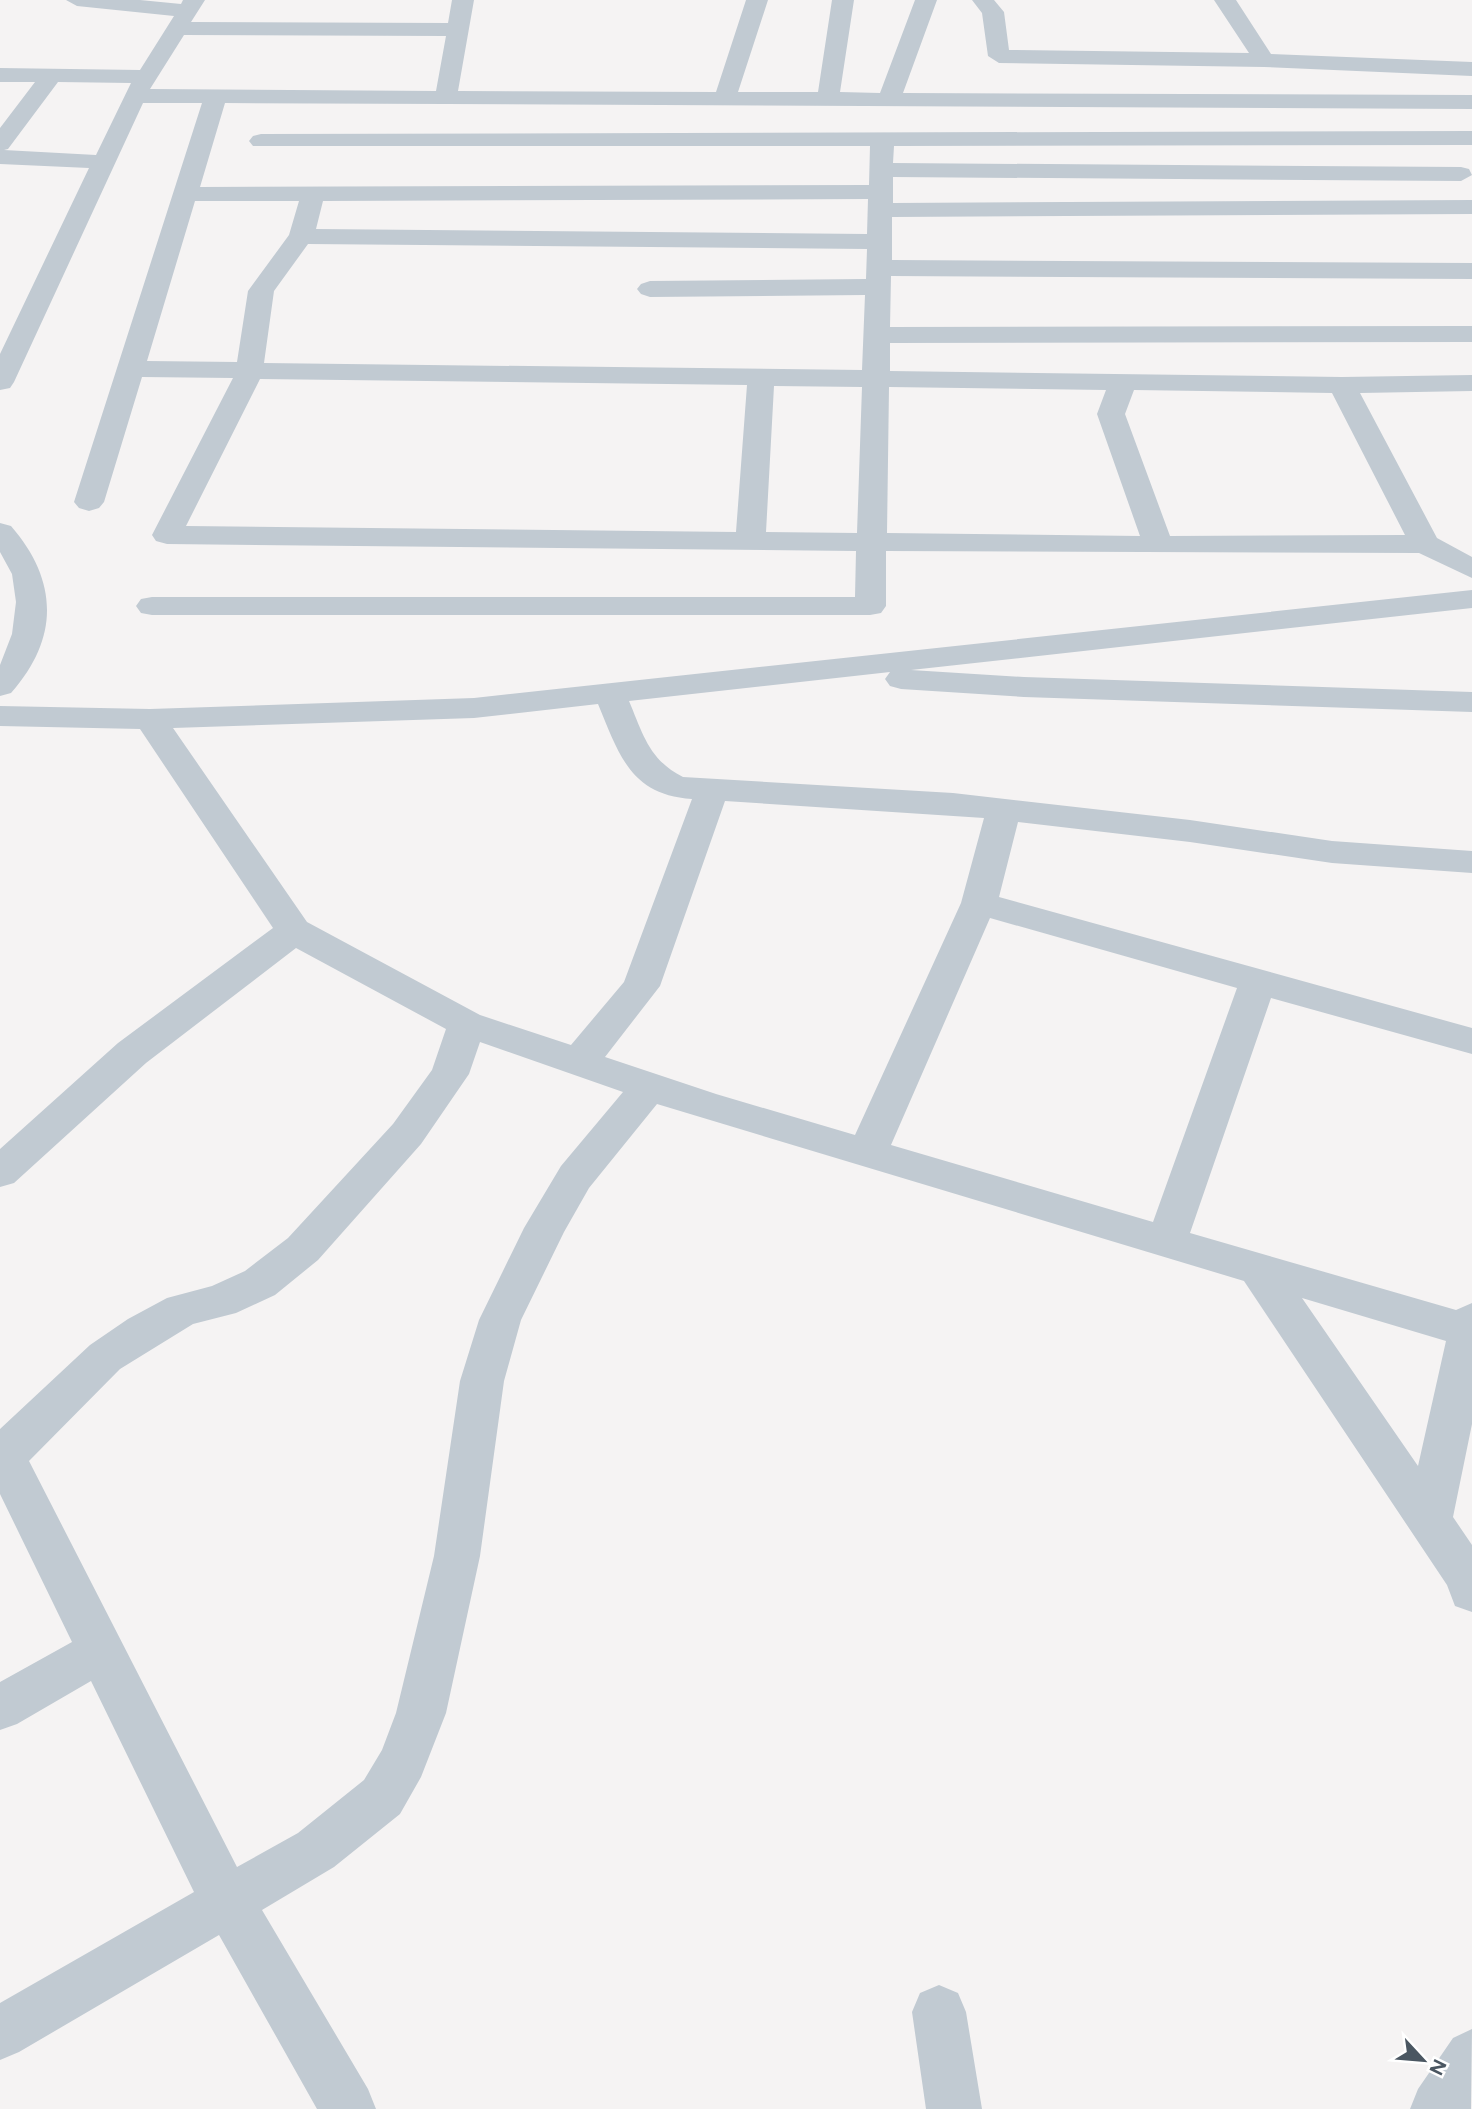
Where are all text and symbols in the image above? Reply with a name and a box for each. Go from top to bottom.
north arrow [1388,2025,1458,2095]
text: N [1424,2056,1451,2079]

